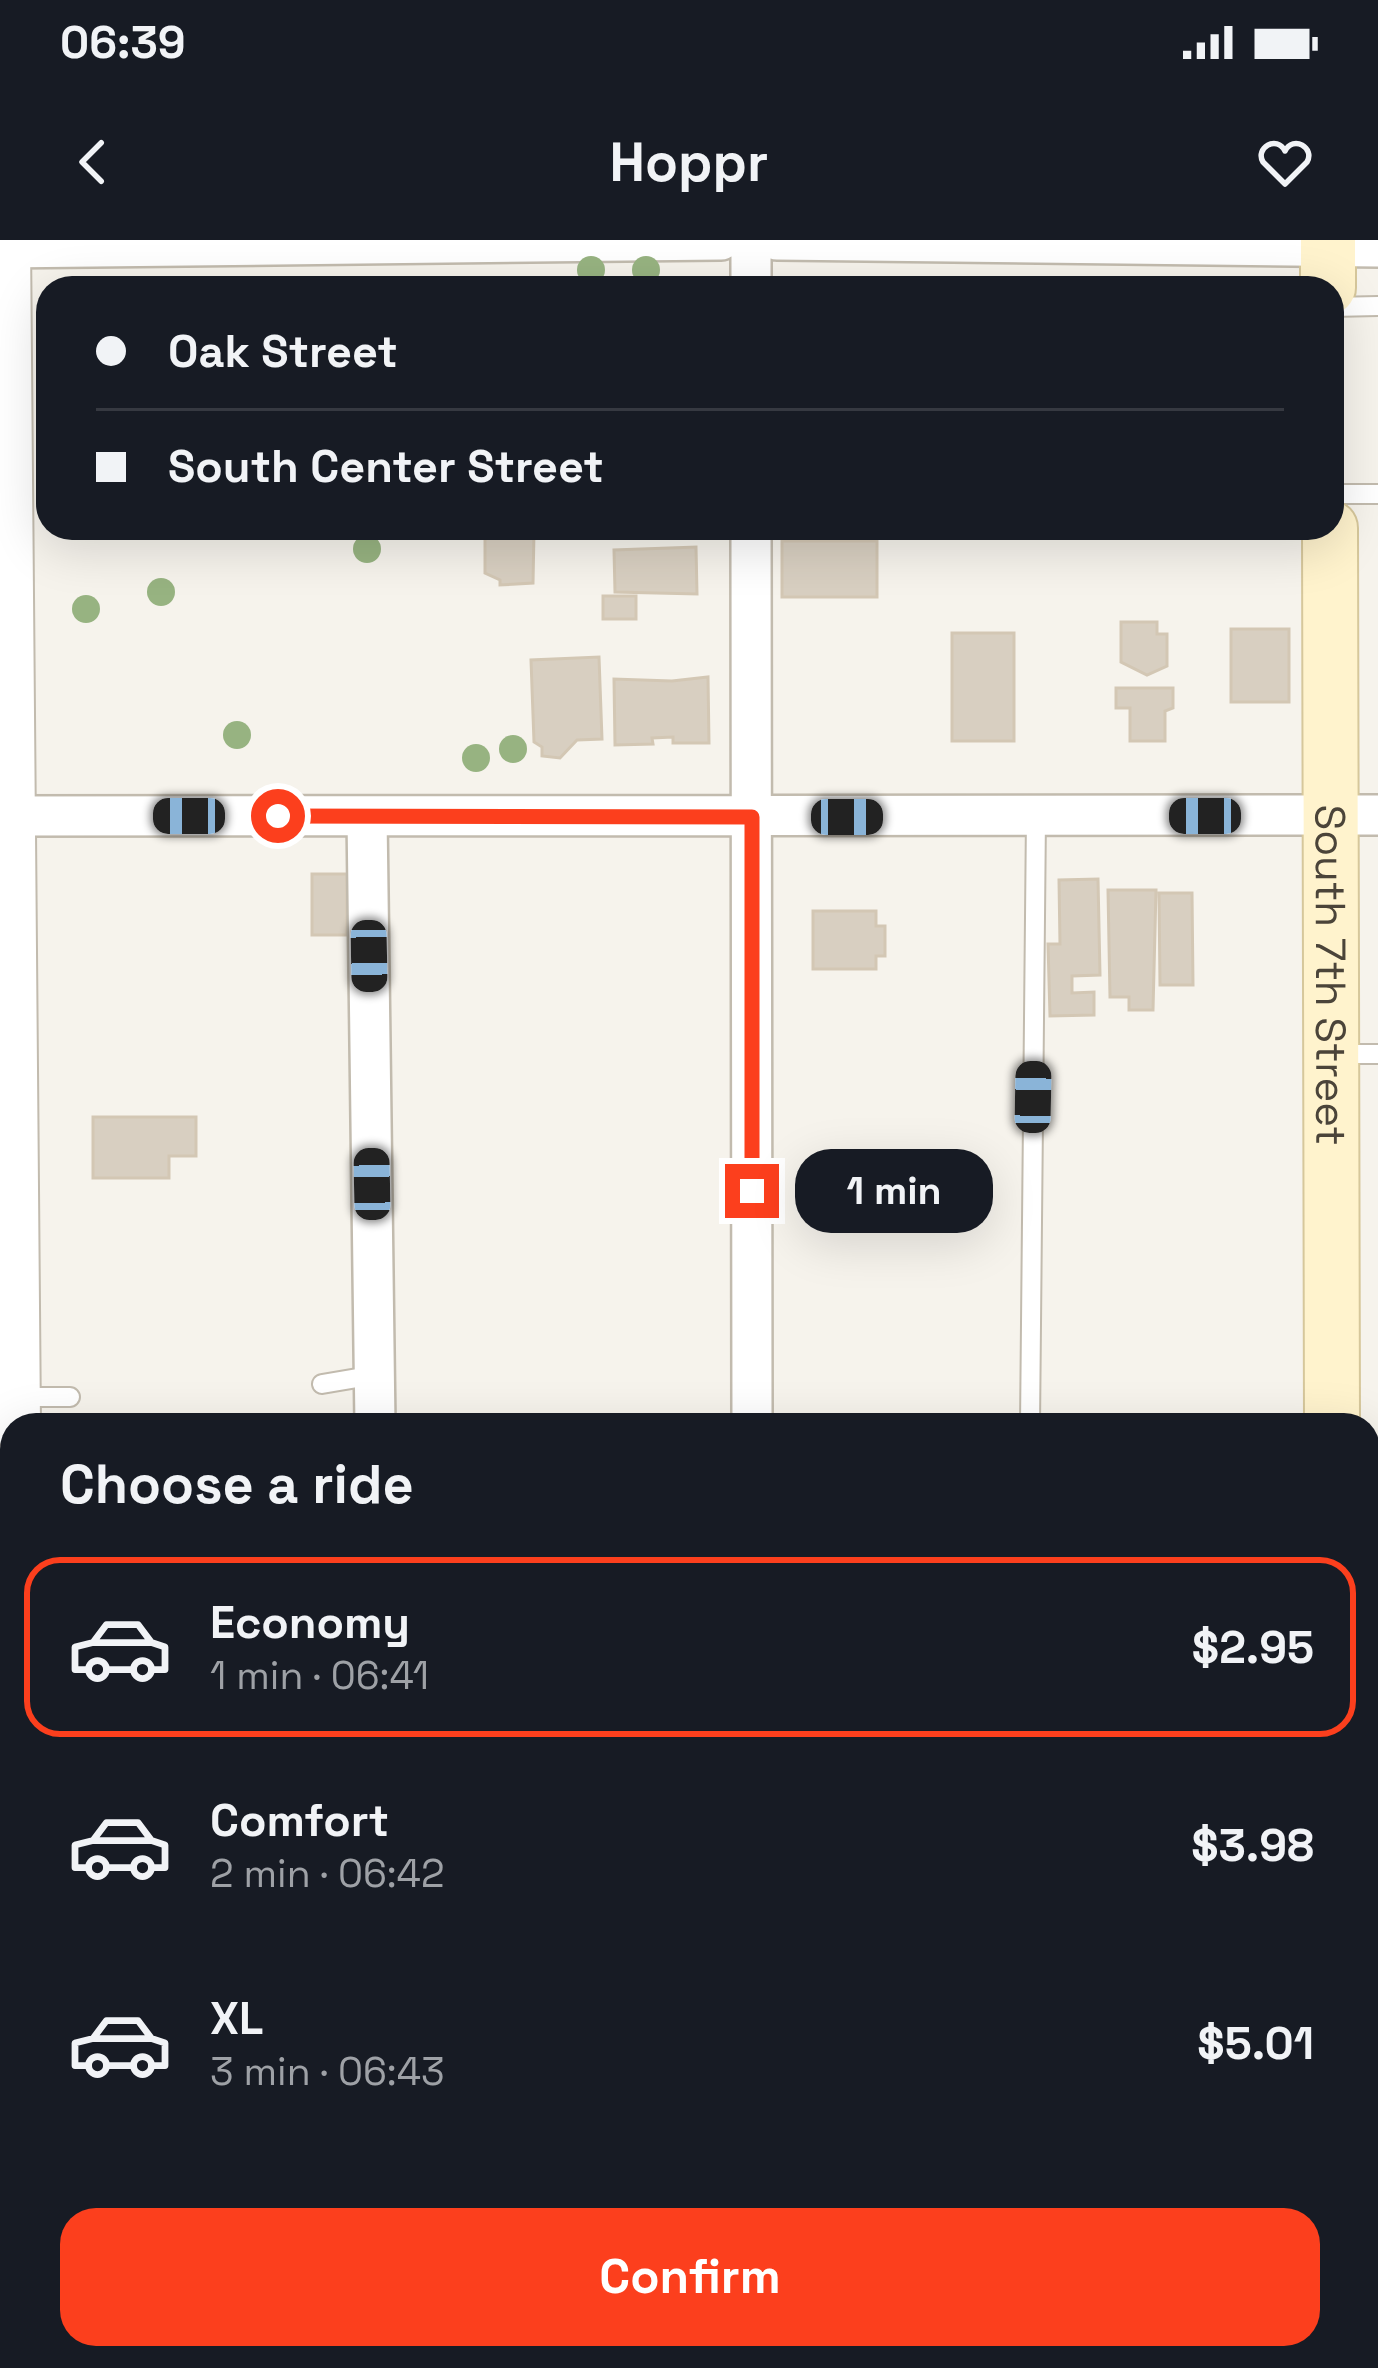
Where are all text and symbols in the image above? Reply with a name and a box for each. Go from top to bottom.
text: 06:39 [60,14,186,71]
text: Hoppr [610,128,768,197]
icon: back [60,129,126,195]
icon: heart [1252,129,1318,195]
text: Oak Street [168,323,398,380]
text: South Center Street [168,438,604,495]
route start [251,789,305,843]
car [153,798,225,834]
car [1169,798,1241,834]
car [811,799,883,835]
street label: South 7th Street [1304,804,1358,1146]
car [350,920,388,992]
car [1014,1061,1052,1133]
car [353,1148,391,1220]
callout: 1 min [794,1149,992,1233]
route end [725,1164,779,1218]
text: 1 min [846,1166,942,1215]
text: Choose a ride [60,1450,414,1519]
icon: car [66,1593,174,1701]
text: Economy [210,1594,410,1651]
text: $2.95 [1192,1619,1314,1676]
text: 1 min · 06:41 [210,1651,429,1700]
icon: car [66,1791,174,1899]
text: Comfort [210,1792,389,1849]
text: $3.98 [1191,1817,1314,1874]
text: 2 min · 06:42 [210,1849,445,1898]
icon: car [66,1989,174,2097]
text: XL [210,1990,263,2047]
text: $5.01 [1197,2015,1314,2072]
text: 3 min · 06:43 [210,2047,445,2096]
button: Confirm [60,2208,1320,2346]

